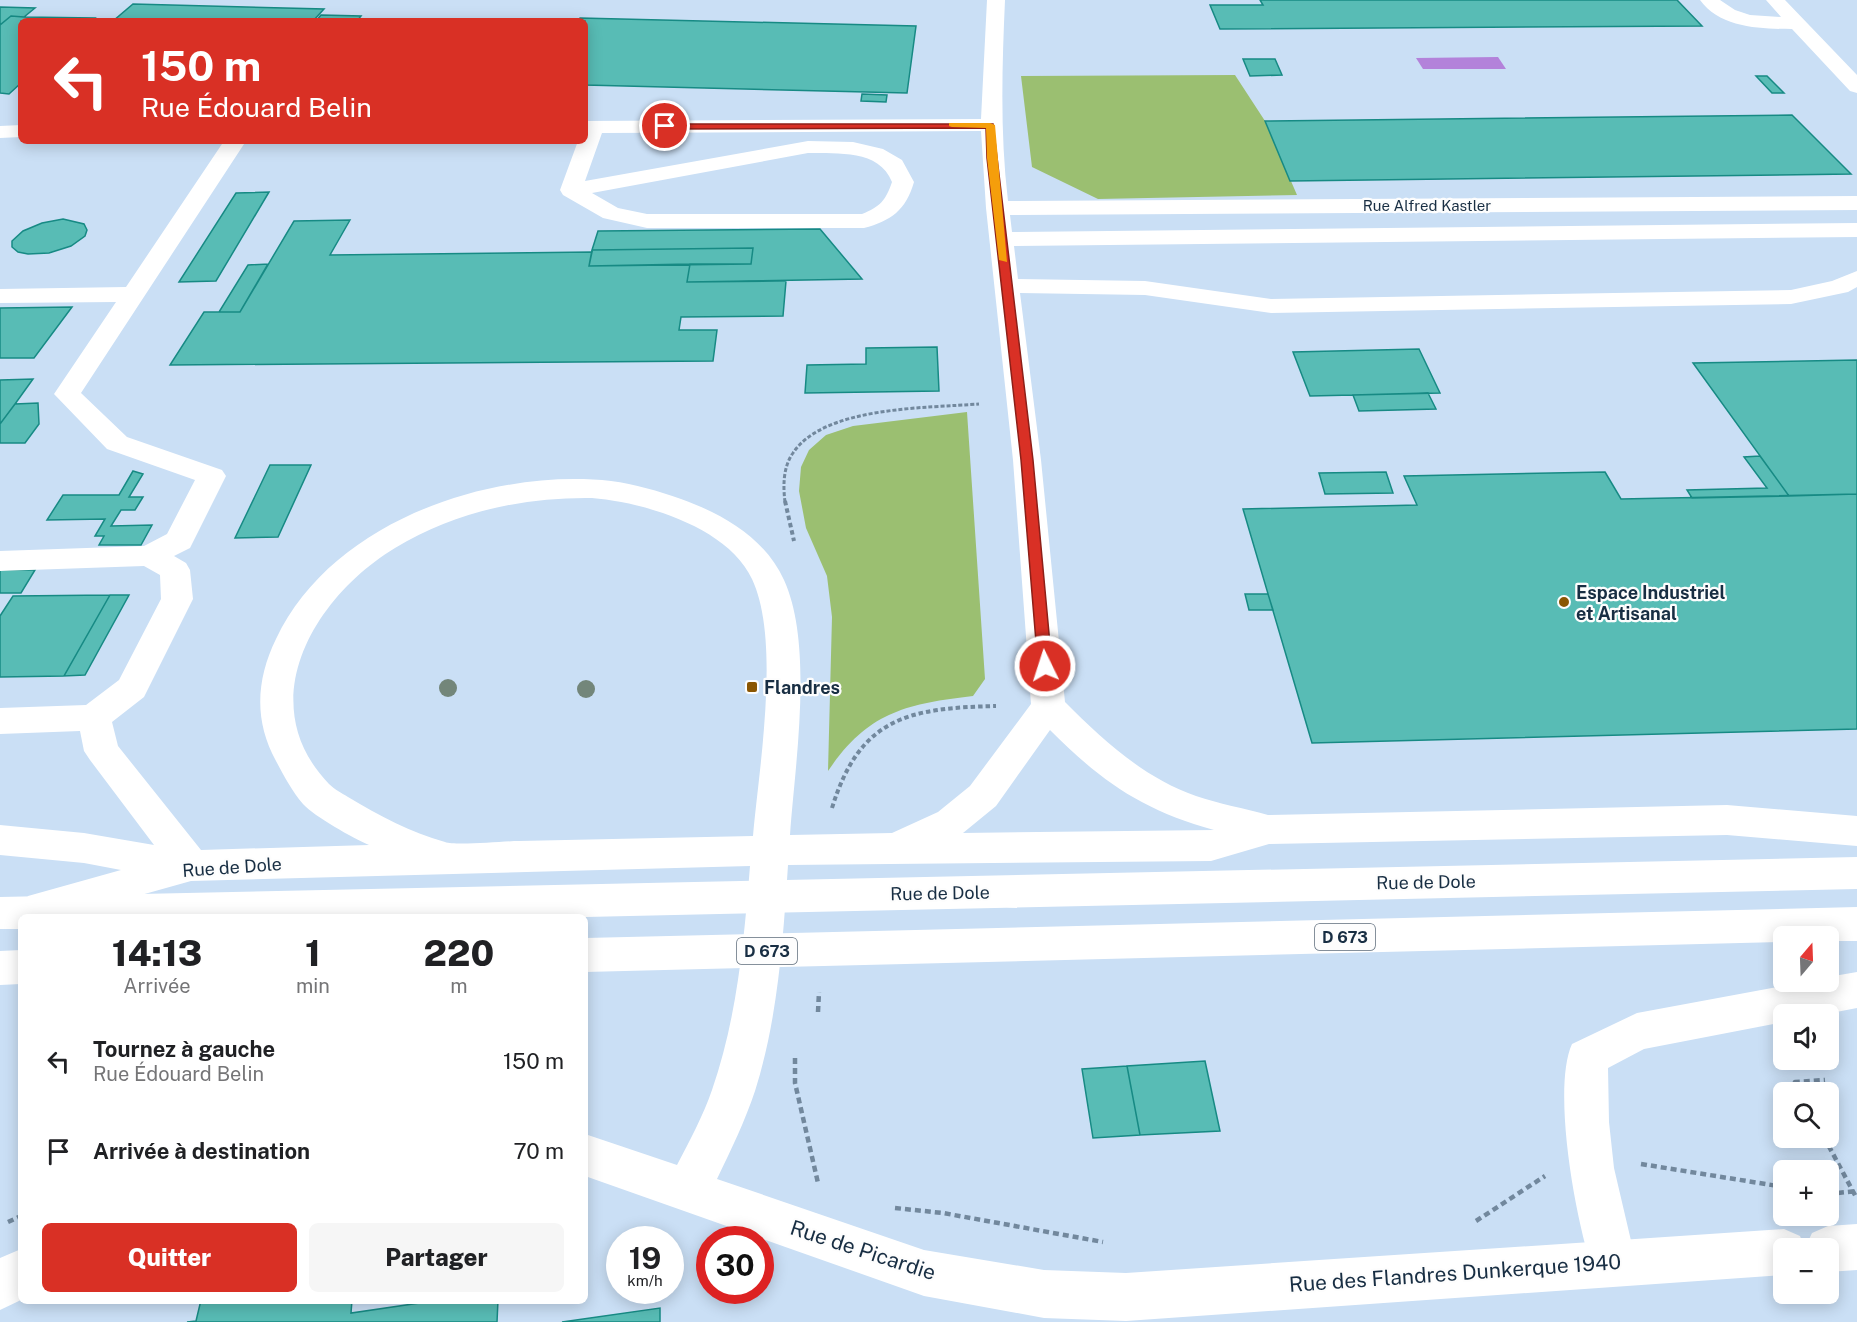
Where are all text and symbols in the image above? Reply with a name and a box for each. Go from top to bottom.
text: 150 m [141,41,261,90]
icon: left [42,42,120,120]
text: Rue Édouard Belin [141,91,372,123]
pin [639,100,690,151]
icon: arrive [648,109,681,142]
street label: Rue Alfred Kastler [1363,197,1491,214]
place label: Espace Industriel et Artisanal [1576,582,1725,624]
marker: Espace Industriel et Artisanal [1557,595,1571,609]
position arrow [1013,634,1077,698]
place label: Flandres [764,677,840,698]
marker: Flandres [745,680,759,694]
street label: Rue de Dole [182,853,282,881]
street label: Rue de Dole [1376,871,1476,893]
street label: Rue de Dole [890,882,990,904]
road number: D 673 [1315,924,1375,950]
north arrow [1773,926,1839,992]
map controls [1773,926,1839,1304]
text: 14:13 [112,932,202,974]
text: 1 [305,932,321,974]
text: 220 [424,932,494,974]
road number: D 673 [737,938,797,964]
text: Arrivée [123,974,191,998]
text: min [296,974,330,998]
text: m [450,974,468,998]
button: sound [1773,1004,1839,1070]
text: Tournez à gauche [93,1036,275,1062]
icon: left [42,1045,75,1078]
text: 150 m [503,1048,564,1074]
text: Rue Édouard Belin [93,1062,264,1086]
button: search [1773,1082,1839,1148]
icon: arrive [42,1135,75,1168]
text: Arrivée à destination [93,1138,310,1164]
text: 70 m [513,1138,564,1164]
button: + [1773,1160,1839,1226]
street label: Rue de Picardie [787,1215,939,1285]
button: Quitter [42,1223,297,1292]
button: Partager [309,1223,564,1292]
speed limit sign: 30 [696,1226,774,1304]
button: − [1773,1238,1839,1304]
text: 19 [629,1240,661,1276]
street label: Rue des Flandres Dunkerque 1940 [1288,1249,1622,1297]
text: km/h [627,1272,663,1289]

